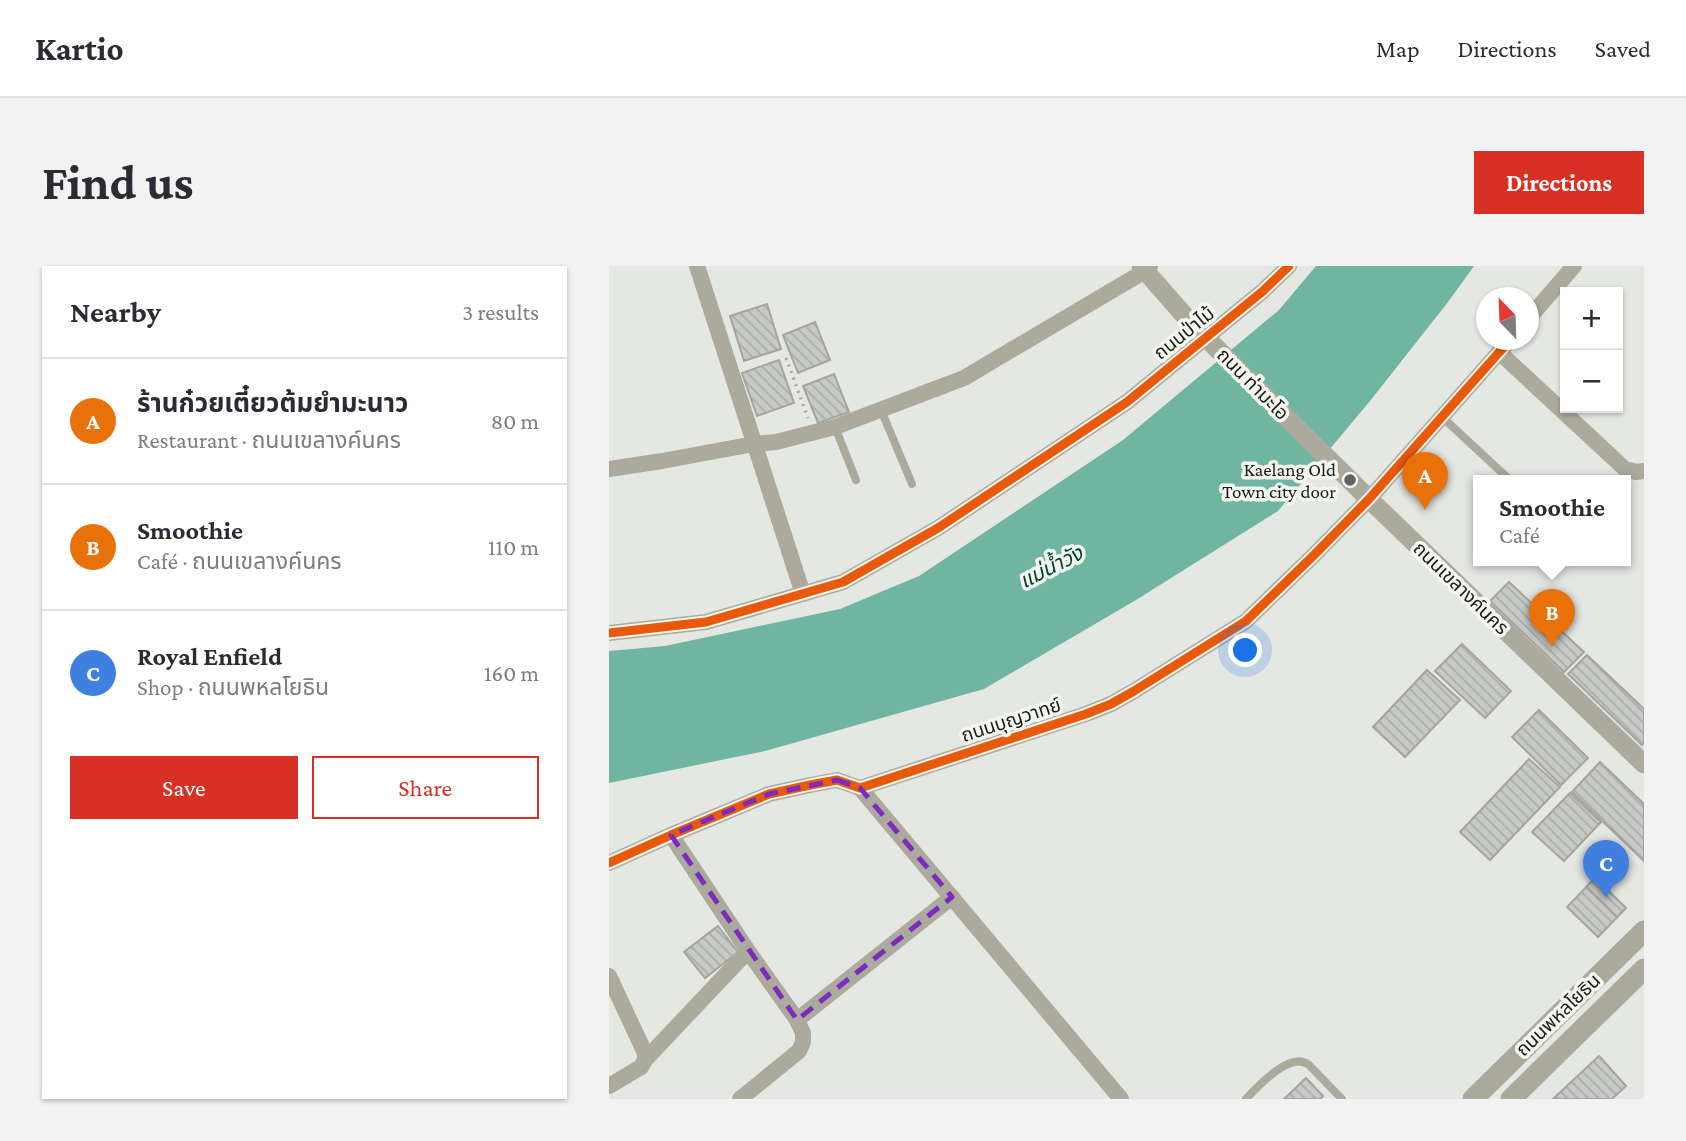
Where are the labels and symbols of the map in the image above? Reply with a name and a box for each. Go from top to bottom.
north arrow [1476,287,1539,350]
street label: ถนนป่าไม้ [1149,302,1218,364]
street label: ถนน ท่ามะโอ [1213,343,1294,424]
pin: A [1402,452,1448,510]
place label: Kaelang Old Town city door [1222,459,1336,502]
marker: Kaelang Old Town city door [1342,472,1358,488]
water label: แม่น้ำวัง [1014,537,1088,593]
street label: ถนนเขลางค์นคร [1409,538,1513,638]
pin: B [1529,589,1575,647]
your location [1228,633,1262,667]
street label: ถนนบุญวาทย์ [959,694,1064,747]
pin: C [1583,840,1629,898]
street label: ถนนพหลโยธิน [1512,970,1604,1060]

